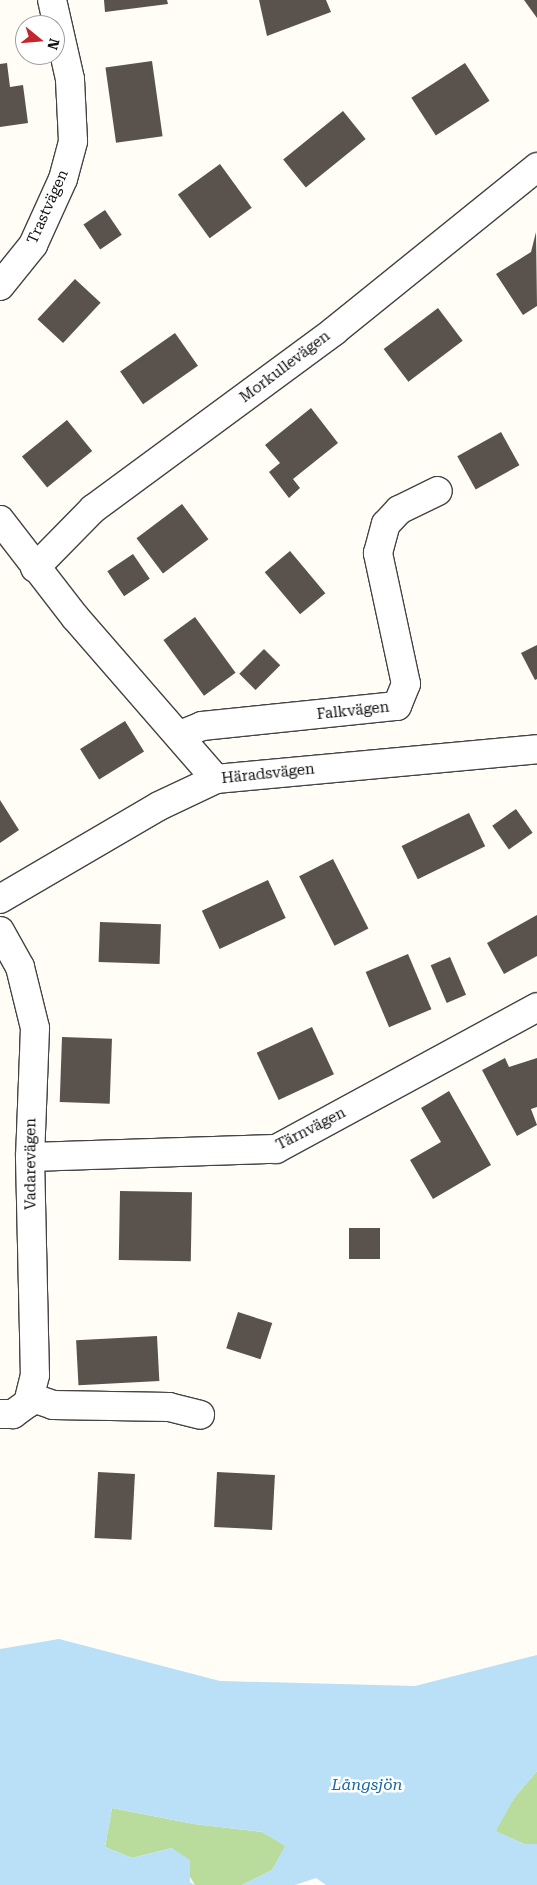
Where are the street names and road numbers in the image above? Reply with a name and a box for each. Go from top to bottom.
street label: Trastvägen [24,167,72,247]
street label: Morkullevägen [236,327,334,407]
street label: Falkvägen [316,698,390,724]
street label: Häradsvägen [221,760,315,788]
street label: Tärnvägen [273,1104,349,1154]
street label: Vadarevägen [22,1118,40,1210]

